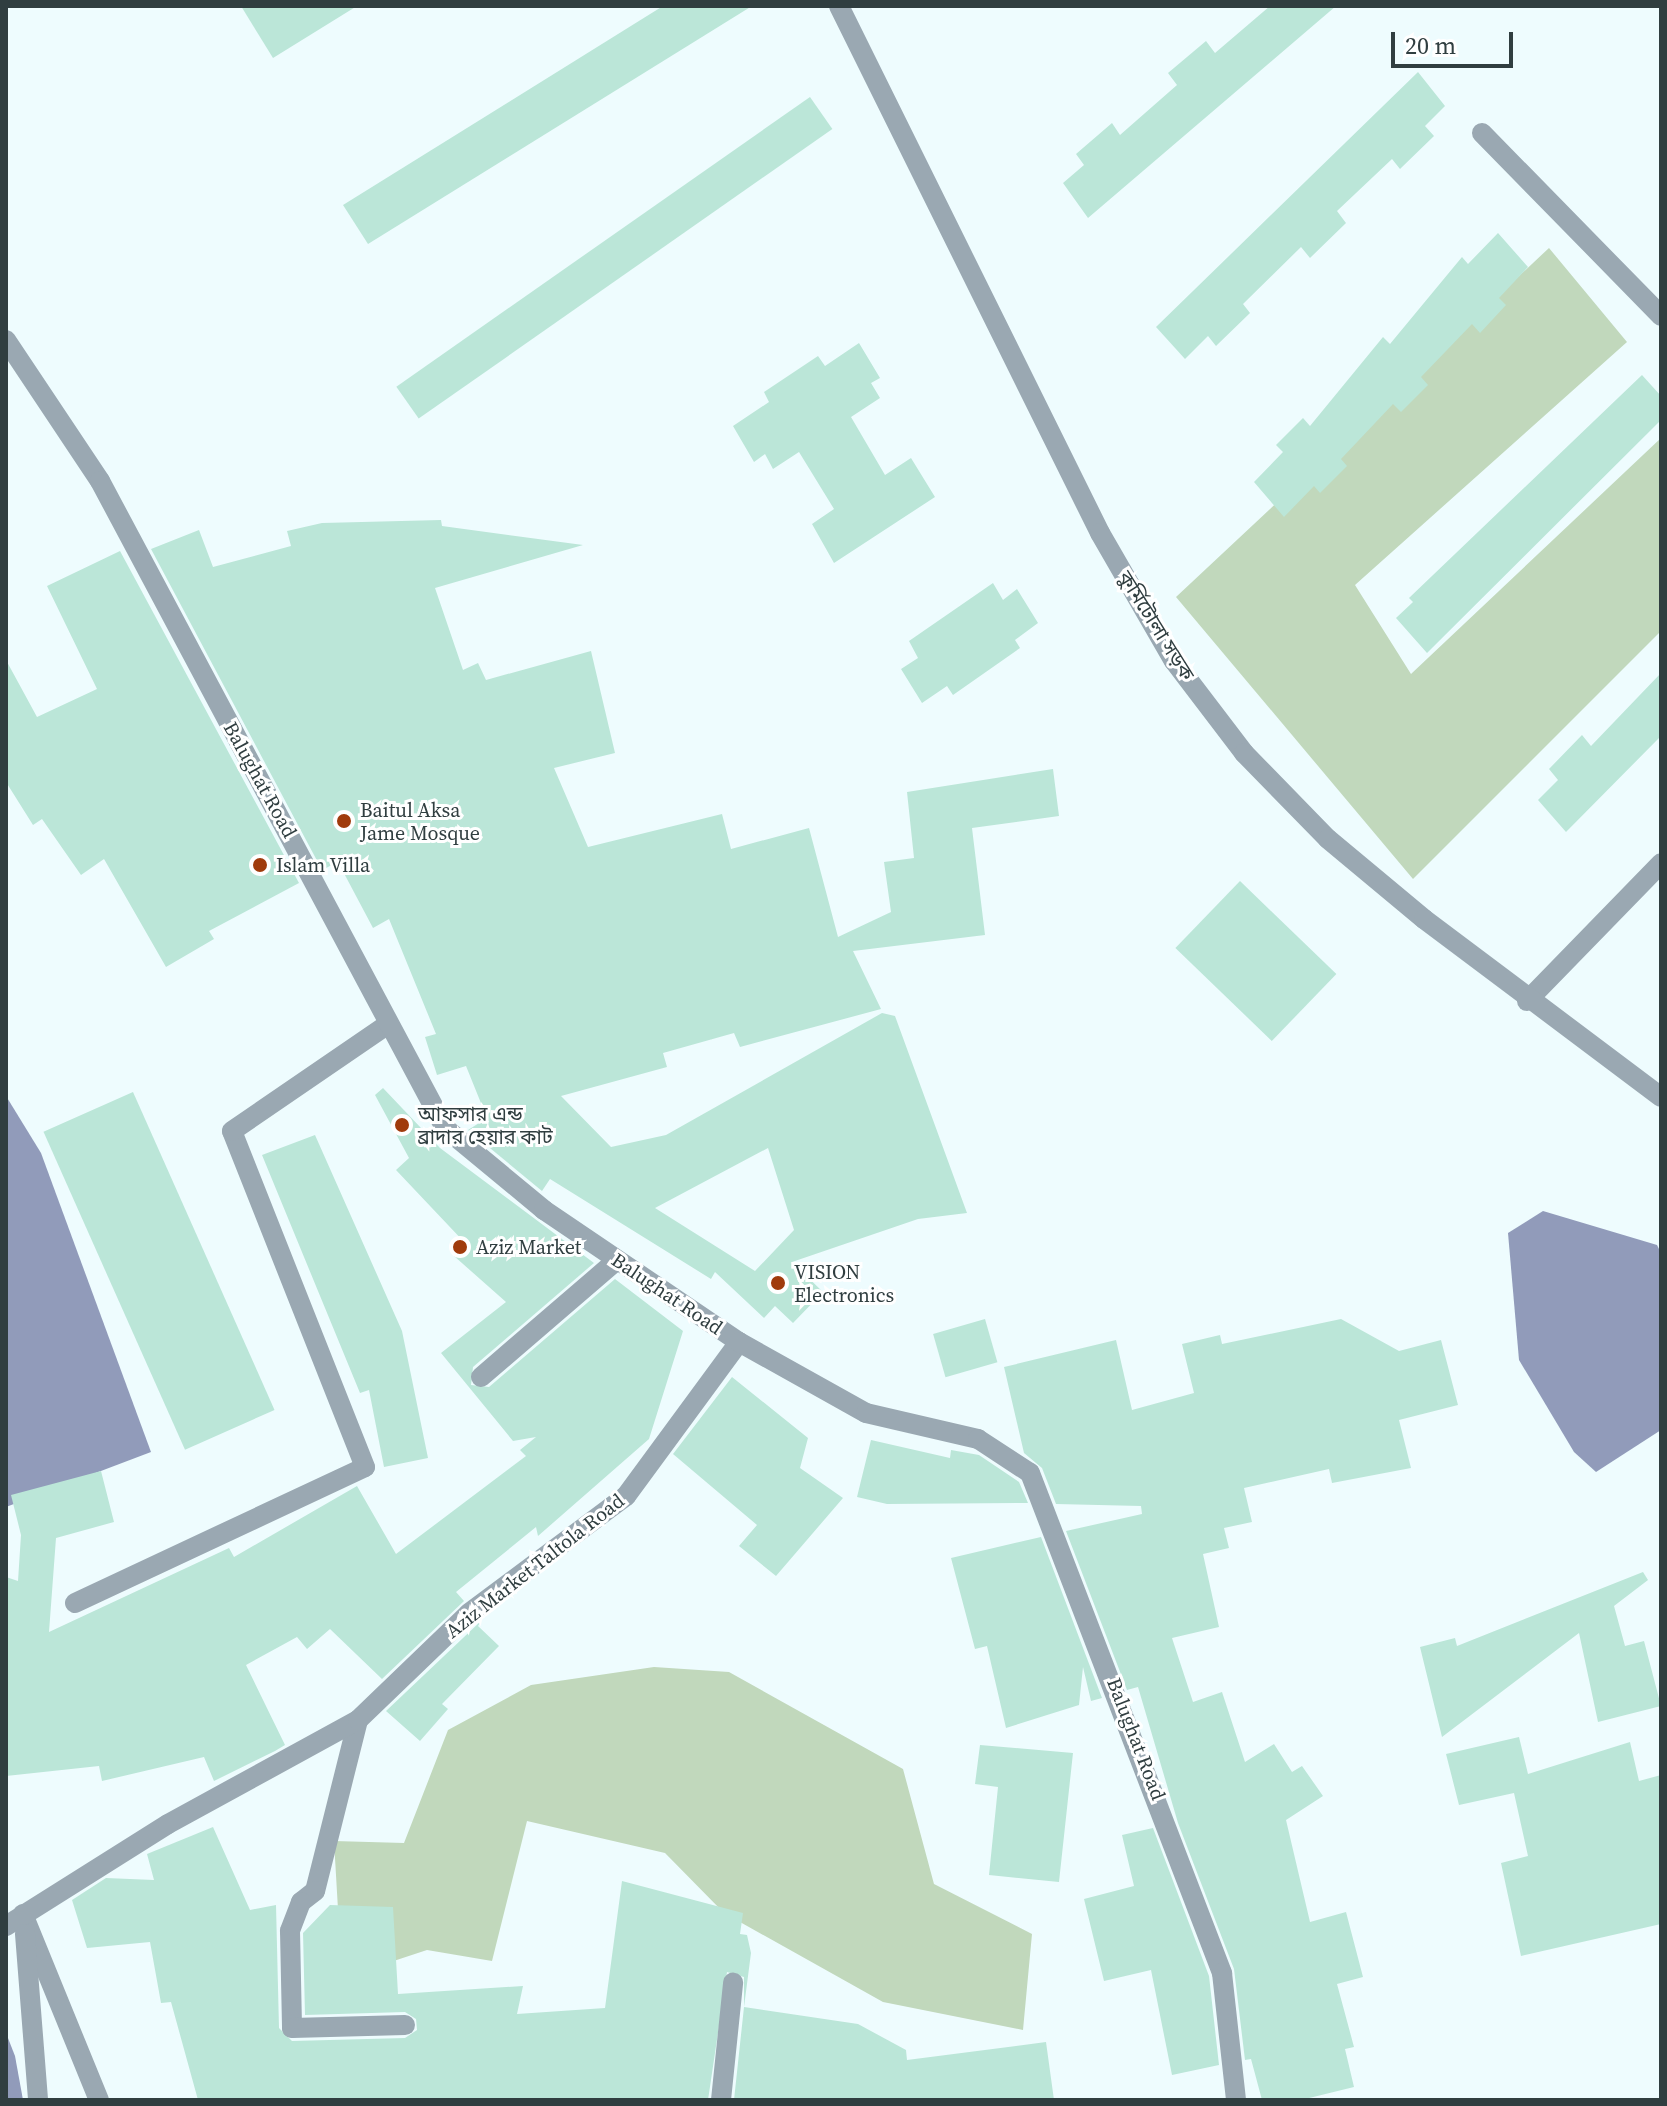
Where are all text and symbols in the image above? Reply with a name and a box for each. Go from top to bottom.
scale bar [1395,16,1517,66]
text: 20 m [1405,29,1456,62]
street label: কুর্মিটোলা সড়ক [1113,567,1199,685]
street label: Balughat Road [218,718,302,842]
place label: Baitul Aksa Jame Mosque [360,798,480,845]
marker: Baitul Aksa Jame Mosque [335,812,353,830]
place label: Islam Villa [276,853,371,877]
marker: Islam Villa [251,856,269,874]
place label: আফসার এন্ড ব্রাদার হেয়ার কাট [418,1102,553,1149]
marker: আফসার এন্ড ব্রাদার হেয়ার কাট [393,1116,411,1134]
place label: Aziz Market [476,1235,581,1259]
marker: Aziz Market [451,1238,469,1256]
street label: Balughat Road [607,1248,727,1340]
place label: VISION Electronics [794,1260,894,1307]
marker: VISION Electronics [769,1274,787,1292]
street label: Aziz Market Taltola Road [441,1489,629,1643]
street label: Balughat Road [1102,1675,1170,1803]

